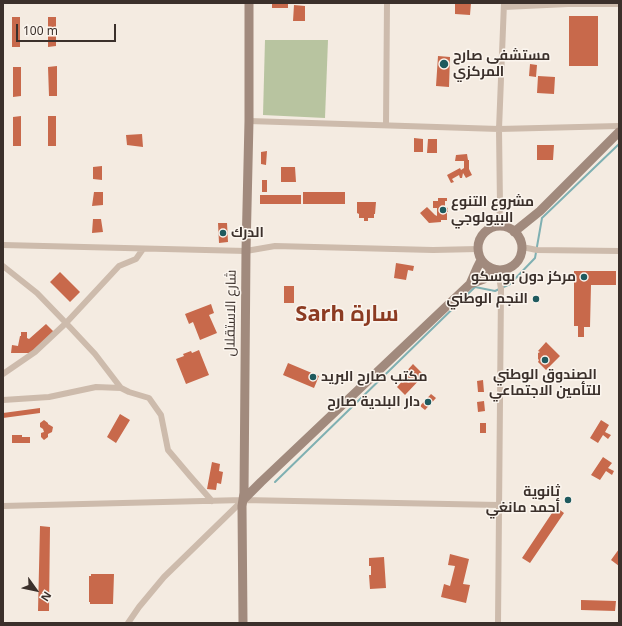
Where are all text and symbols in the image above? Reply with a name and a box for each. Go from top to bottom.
scale bar [18,16,118,42]
text: 100 m [23,22,58,39]
place label: مستشفى صارح المركزي [453,48,550,80]
marker: مستشفى صارح المركزي [438,58,450,70]
place label: مشروع التنوع البيولوجي [451,194,534,226]
marker: مشروع التنوع البيولوجي [438,205,448,215]
place label: الدرك [231,225,264,241]
marker: الدرك [218,228,228,238]
street label: شارع الاستقلال [222,269,240,357]
place label: مركز دون بوسكو [471,269,576,285]
marker: مركز دون بوسكو [579,272,589,282]
place label: النجم الوطني [447,291,528,307]
marker: النجم الوطني [531,294,541,304]
district label: Sarh سارة [295,302,399,328]
marker: الصندوق الوطني للتأمين الاجتماعي [540,355,550,365]
place label: الصندوق الوطني للتأمين الاجتماعي [489,367,601,400]
place label: مكتب صارح البريد [321,369,428,385]
marker: مكتب صارح البريد [308,372,318,382]
place label: دار البلدية صارح [327,394,420,410]
marker: دار البلدية صارح [423,397,433,407]
place label: ثانوية أحمد مانغي [486,484,560,516]
marker: ثانوية أحمد مانغي [563,495,573,505]
north arrow [16,570,56,610]
text: N [38,589,55,605]

